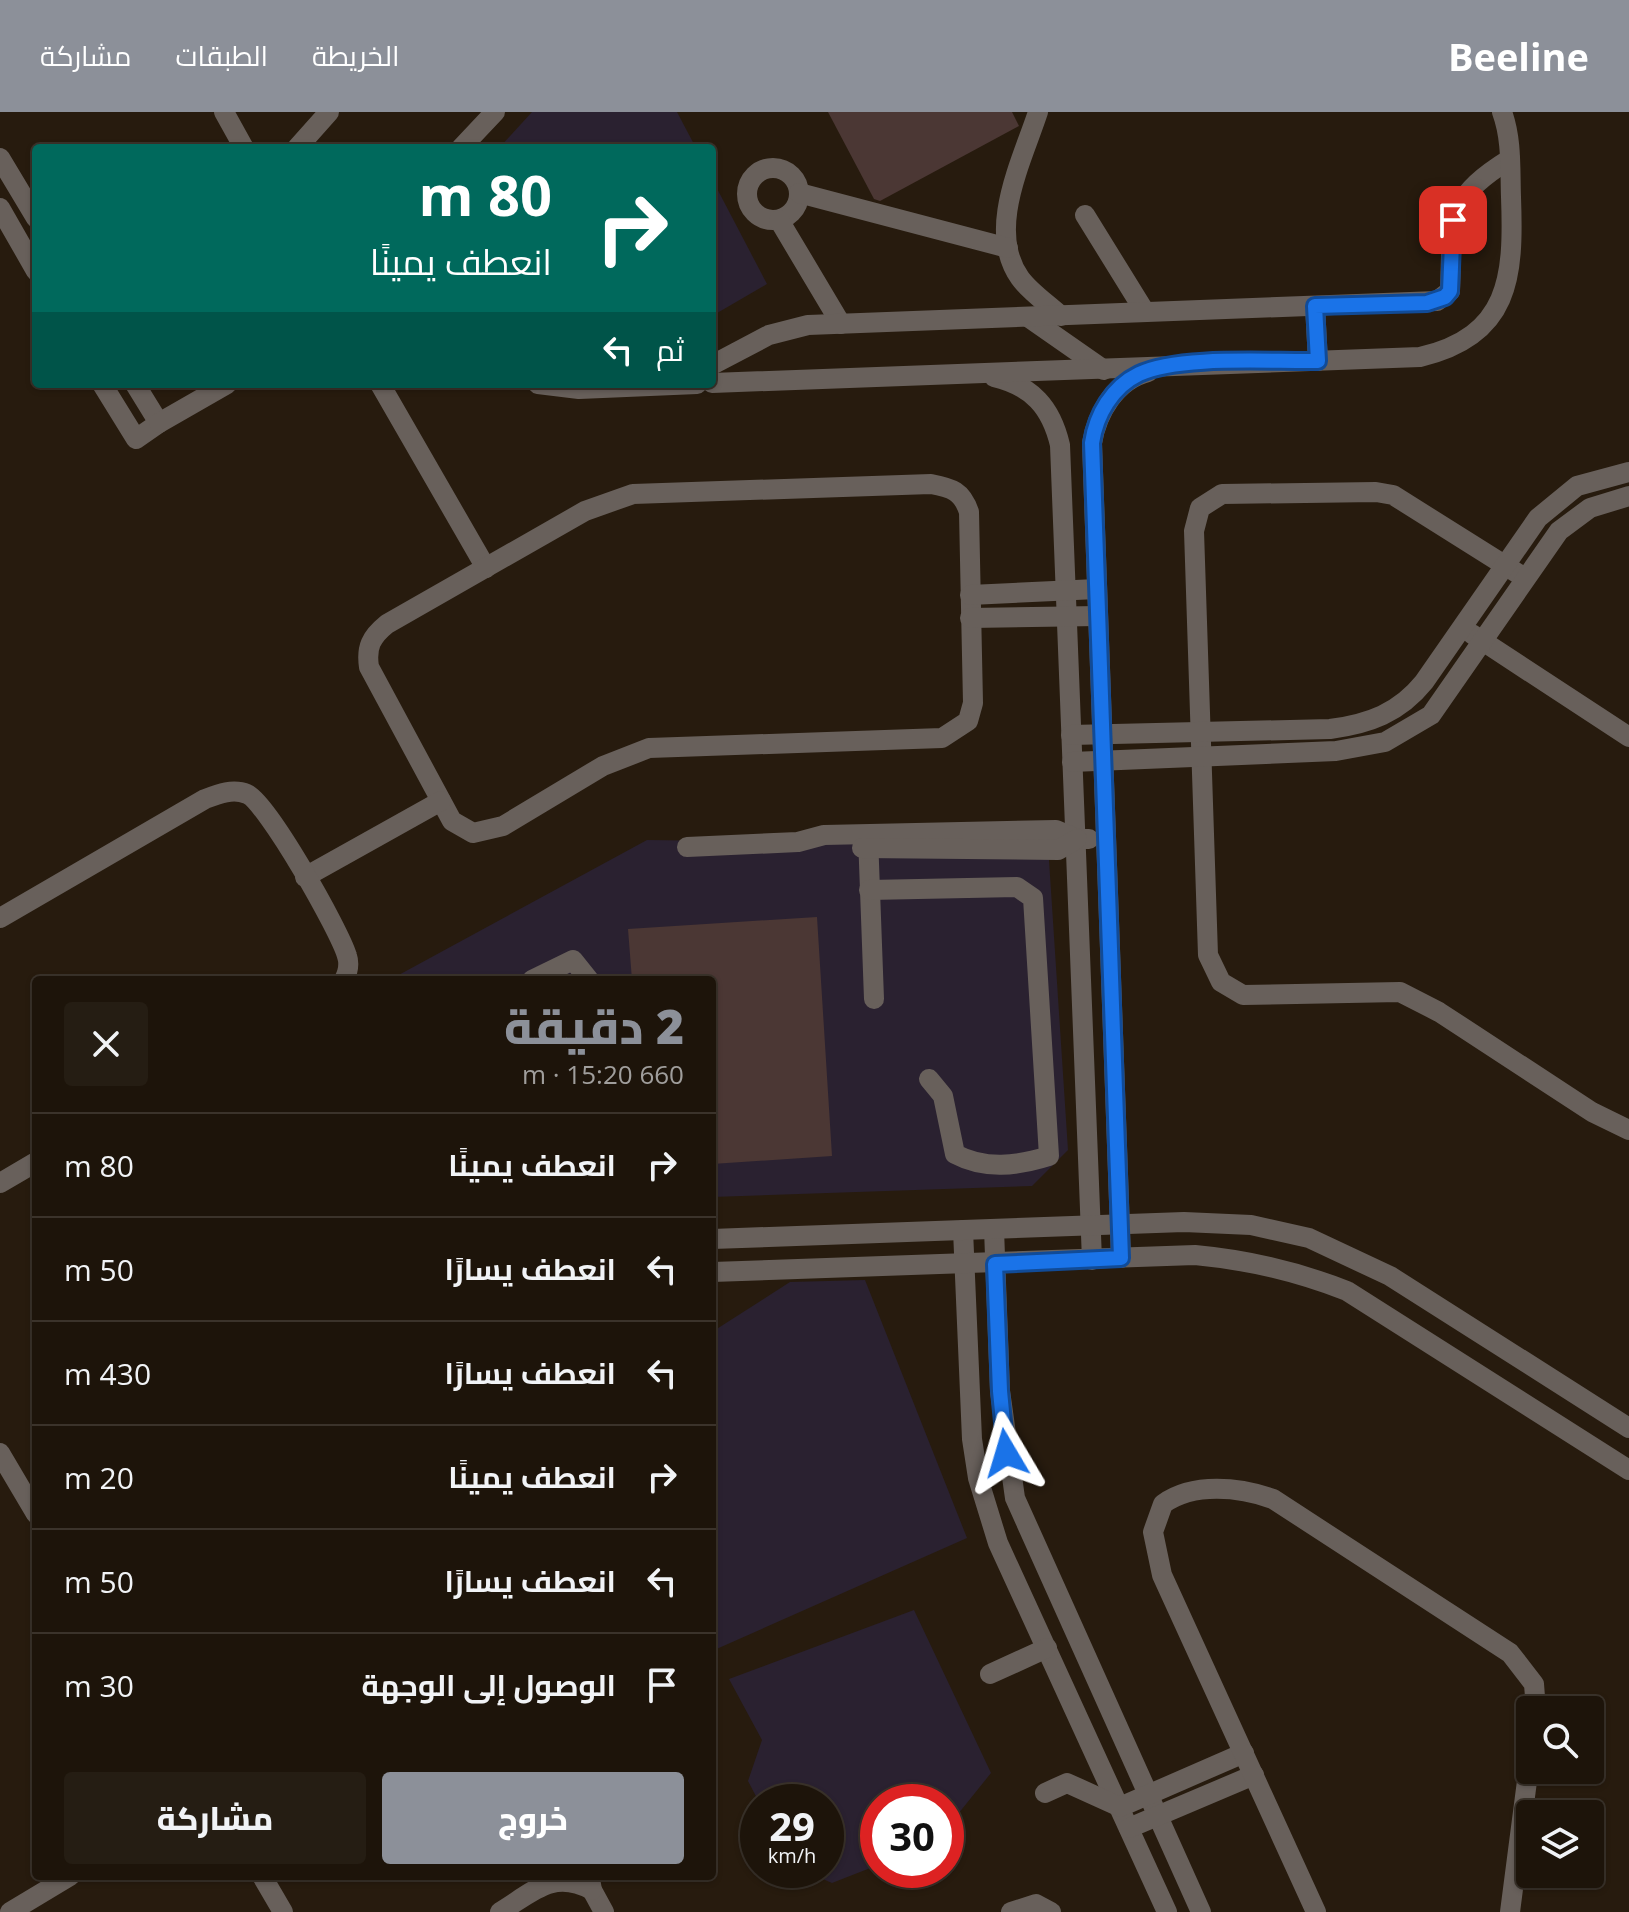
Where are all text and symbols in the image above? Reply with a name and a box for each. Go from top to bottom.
text: Beeline [1448,30,1589,82]
text: مشاركة [40,36,131,74]
text: الطبقات [175,36,268,74]
text: الخريطة [312,36,399,74]
text: 80 m [418,156,552,232]
icon: right [580,176,684,280]
pin [1419,186,1487,254]
icon: arrive [1431,198,1475,242]
text: انعطف يمينًا [370,237,552,286]
icon: left [596,328,640,372]
text: ثم [656,329,684,370]
text: 2 دقيقة [504,993,684,1058]
button: close [64,1002,148,1086]
text: 660 m · 15:20 [522,1056,684,1092]
icon: right [640,1143,684,1187]
text: انعطف يمينًا [448,1144,616,1185]
text: 80 m [64,1145,134,1186]
icon: left [640,1247,684,1291]
text: انعطف يسارًا [445,1248,616,1289]
text: 50 m [64,1249,134,1290]
icon: left [640,1351,684,1395]
text: انعطف يسارًا [445,1352,616,1393]
text: 430 m [64,1353,151,1394]
position arrow [964,1411,1048,1495]
icon: right [640,1455,684,1499]
text: انعطف يمينًا [448,1456,616,1497]
text: 20 m [64,1457,134,1498]
icon: left [640,1559,684,1603]
text: انعطف يسارًا [445,1560,616,1601]
text: 50 m [64,1561,134,1602]
icon: arrive [640,1663,684,1707]
text: الوصول إلى الوجهة [361,1664,616,1705]
text: 30 m [64,1665,134,1706]
map controls [1516,1696,1604,1888]
button: search [1516,1696,1604,1784]
button: مشاركة [64,1772,366,1864]
button: خروج [382,1772,684,1864]
speed limit sign: 30 [860,1784,964,1888]
text: 29 [769,1798,815,1853]
button: layers [1516,1800,1604,1888]
text: km/h [768,1842,816,1869]

